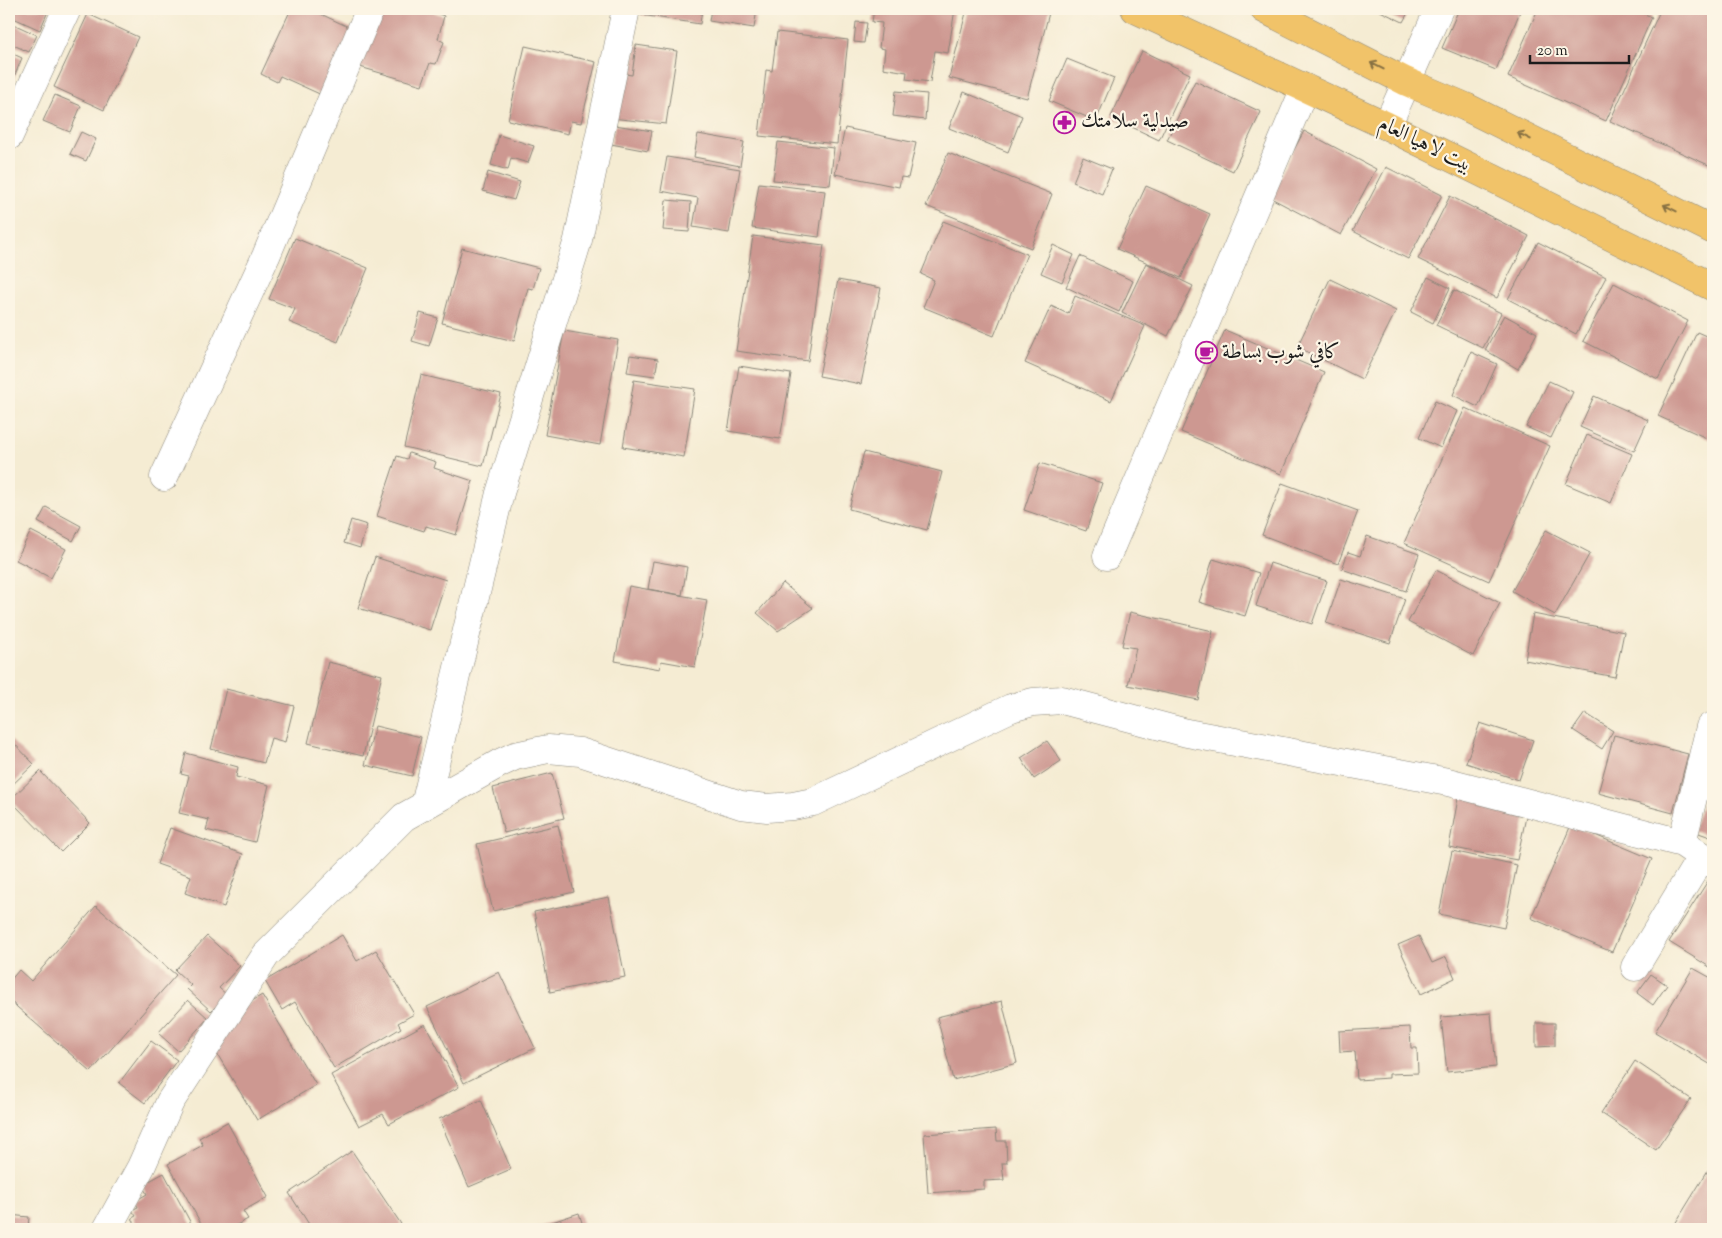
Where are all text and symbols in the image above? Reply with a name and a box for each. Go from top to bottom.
scale bar [1530,32,1628,64]
text: 20 m [1537,41,1568,62]
one-way arrow [1370,61,1385,70]
place label: صيدلية سلامتك [1081,107,1189,137]
street label: بيت لاهيا العام [1373,109,1477,181]
pharmacy icon: صيدلية سلامتك [1053,110,1077,134]
one-way arrow [1517,131,1532,140]
one-way arrow [1662,203,1677,213]
place label: كافي شوب بساطة [1222,338,1340,368]
cafe icon: كافي شوب بساطة [1194,341,1218,365]

